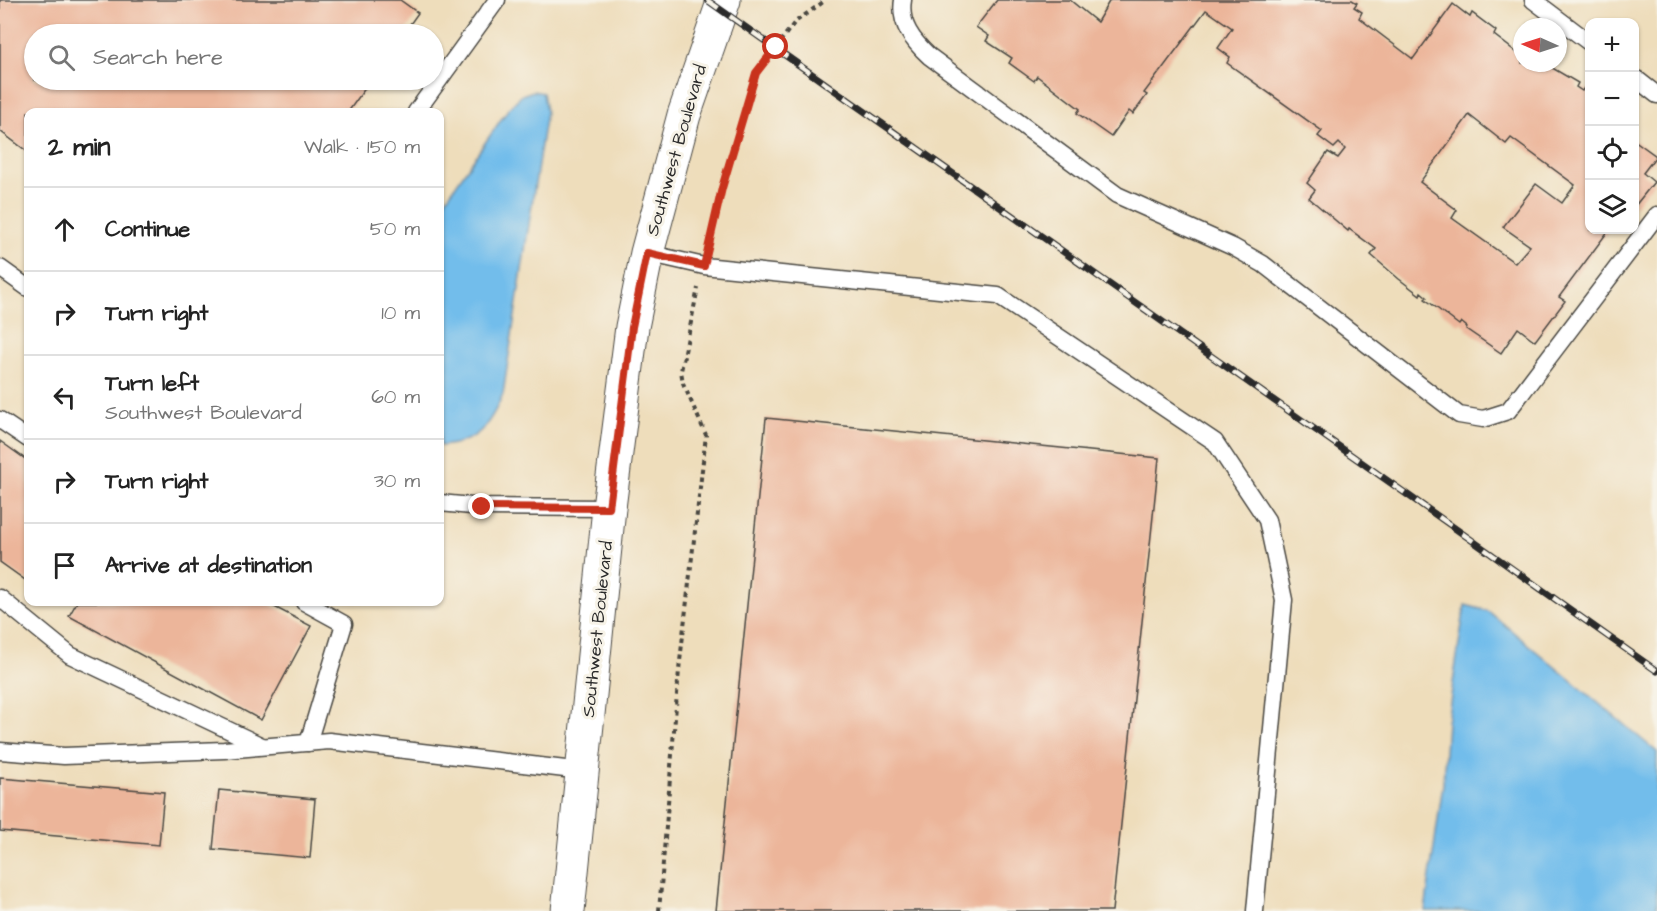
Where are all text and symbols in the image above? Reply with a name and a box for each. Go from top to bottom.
north arrow [1513,18,1567,72]
map controls [1585,18,1639,234]
button: + [1585,18,1639,72]
search box [24,24,444,90]
route start [762,33,788,59]
icon: search [45,41,78,74]
text: Search here [93,42,223,73]
street label: Southwest Boulevard [640,62,713,239]
button: − [1585,72,1639,126]
button: locate [1585,126,1639,180]
text: 2 min [48,129,110,165]
text: Walk · 150 m [304,133,420,161]
button: layers [1585,180,1639,234]
icon: ahead [48,213,81,246]
text: Continue [105,214,190,245]
text: 50 m [370,215,420,243]
icon: right [48,297,81,330]
text: Turn right [105,298,208,329]
text: 10 m [381,299,420,327]
text: Turn left [105,368,199,399]
icon: left [48,381,81,414]
text: 60 m [371,383,420,411]
text: Southwest Boulevard [105,399,302,427]
icon: right [48,465,81,498]
text: Turn right [105,466,208,497]
text: 30 m [374,467,420,495]
route end [468,493,494,519]
street label: Southwest Boulevard [576,540,619,718]
icon: arrive [48,549,81,582]
text: Arrive at destination [105,550,312,581]

